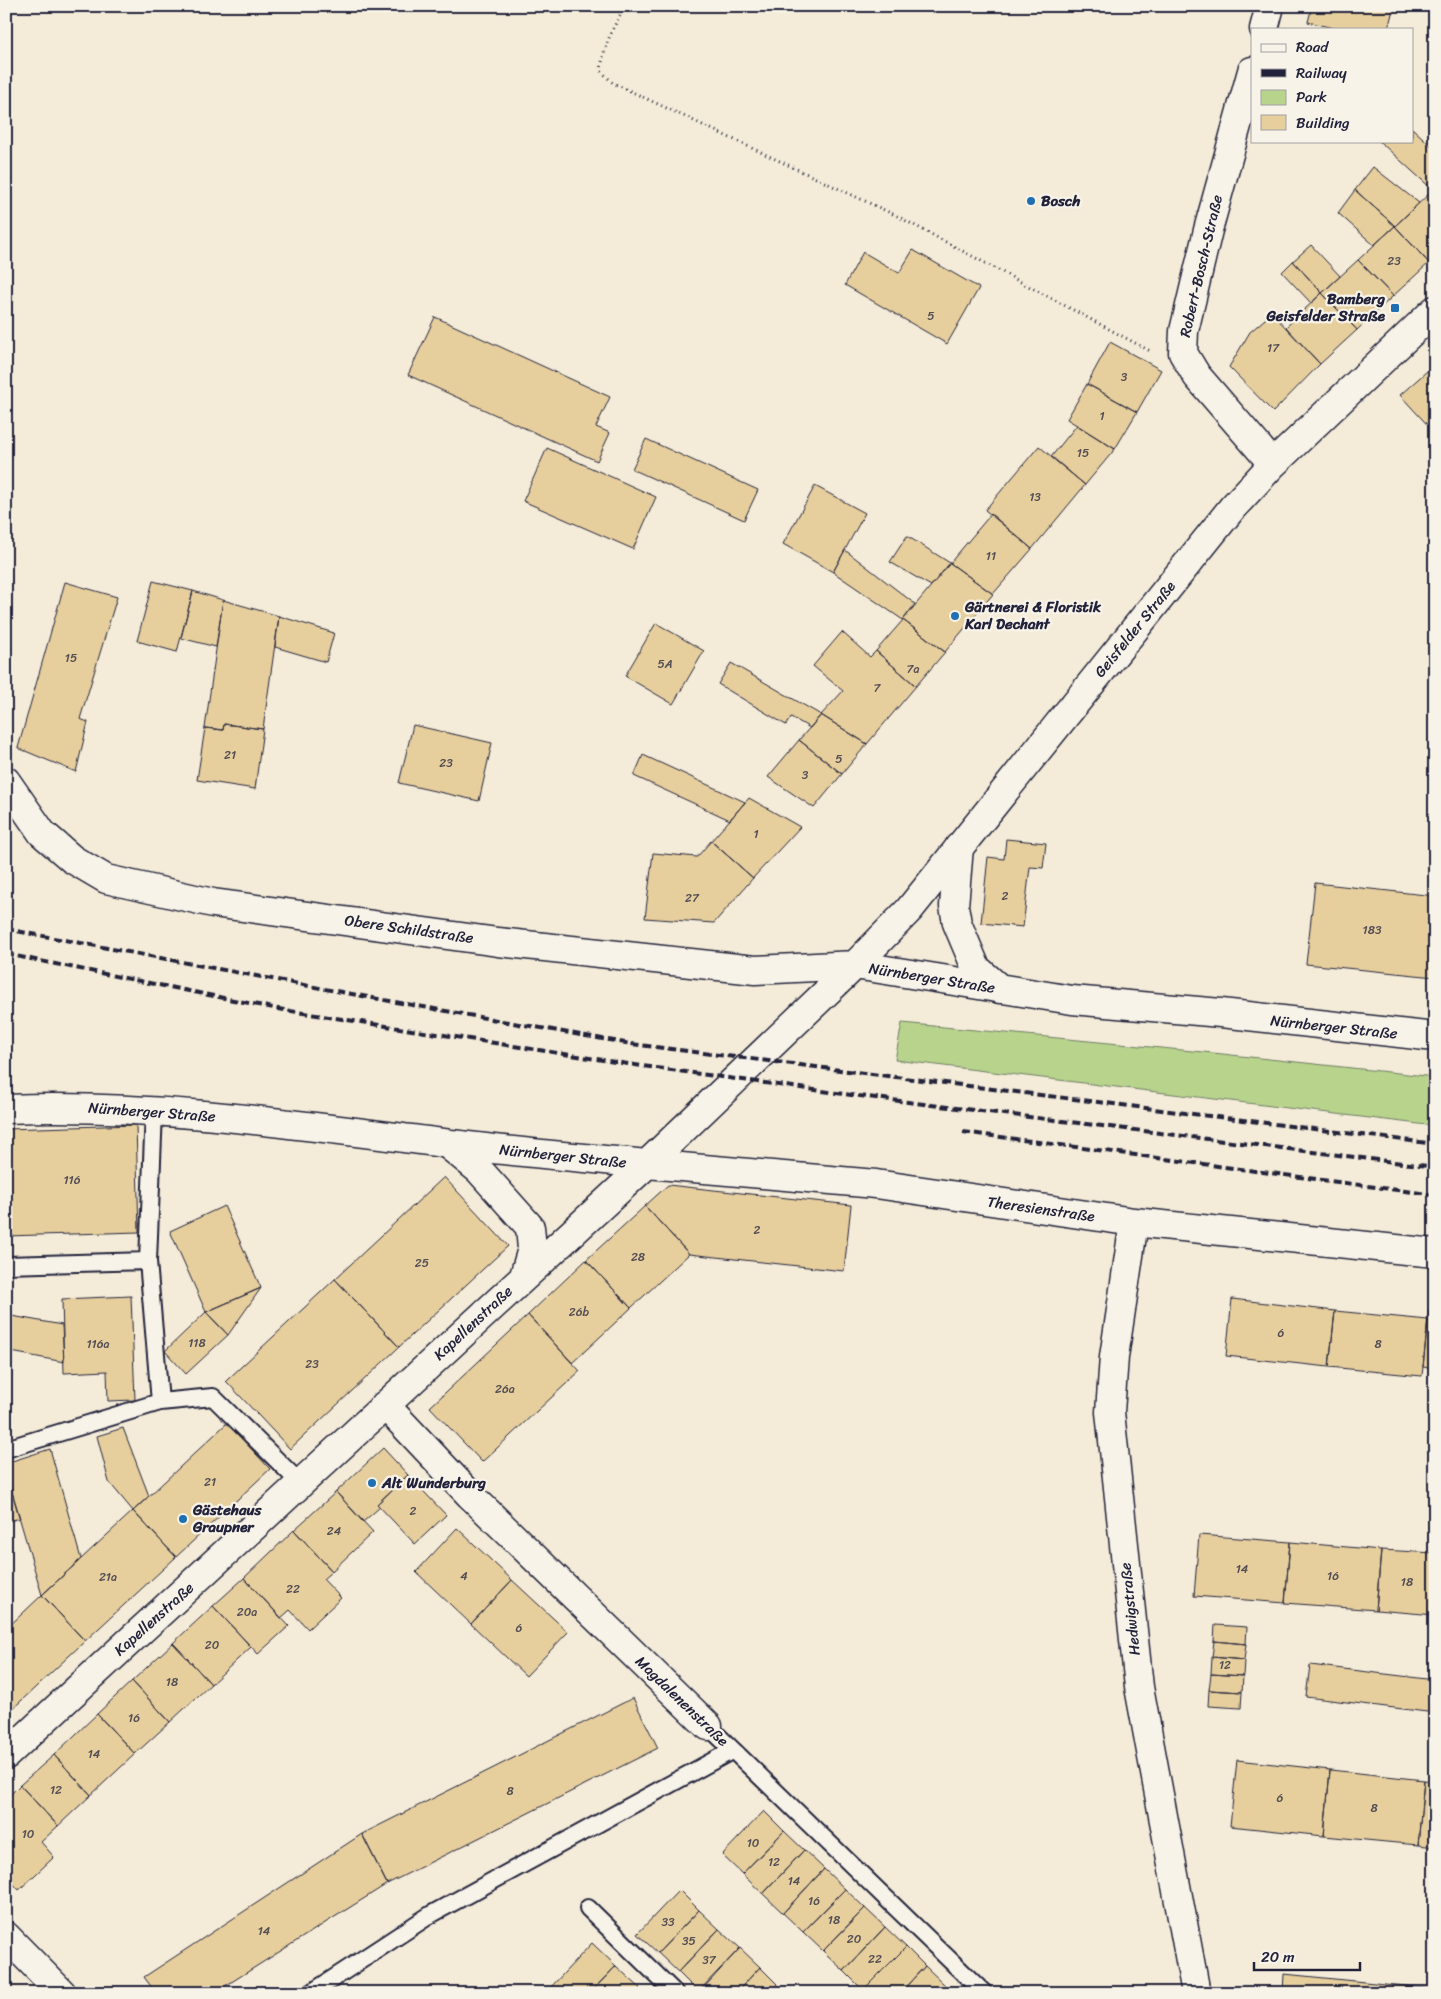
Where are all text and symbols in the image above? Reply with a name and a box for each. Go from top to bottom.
legend [1251,28,1414,142]
text: Road [1296,34,1329,60]
text: Railway [1296,60,1347,86]
text: Park [1296,84,1327,110]
text: Building [1296,110,1350,136]
place label: Bosch [1041,188,1080,214]
street label: Robert-Bosch-Straße [1172,192,1230,340]
marker: Bosch [1025,195,1037,207]
house number: 23 [1387,250,1401,272]
place label: Bamberg Geisfelder Straße [1265,286,1386,329]
marker: Bamberg Geisfelder Straße [1389,302,1401,314]
house number: 5 [927,305,935,327]
house number: 17 [1267,337,1280,359]
house number: 3 [1121,366,1128,388]
house number: 1 [1099,405,1105,427]
house number: 15 [1077,442,1089,464]
house number: 13 [1029,486,1041,508]
house number: 11 [986,545,996,567]
street label: Geisfelder Straße [1088,575,1182,683]
place label: Gärtnerei & Floristik Karl Dechant [964,594,1102,637]
marker: Gärtnerei & Floristik Karl Dechant [949,610,961,622]
house number: 15 [65,647,77,669]
house number: 5A [657,653,673,675]
house number: 7a [907,658,919,680]
house number: 7 [874,677,882,699]
house number: 21 [224,744,236,766]
house number: 5 [835,748,843,770]
house number: 23 [439,752,453,774]
house number: 3 [802,764,809,786]
house number: 1 [753,823,759,845]
house number: 2 [1002,885,1009,907]
house number: 27 [685,887,700,909]
street label: Obere Schildstraße [343,907,475,951]
house number: 183 [1363,919,1382,941]
street label: Nürnberger Straße [867,955,997,1001]
street label: Nürnberger Straße [1269,1007,1399,1047]
street label: Nürnberger Straße [87,1095,217,1129]
street label: Nürnberger Straße [498,1136,628,1176]
house number: 116 [63,1169,81,1191]
street label: Theresienstraße [986,1189,1096,1229]
house number: 2 [754,1219,761,1241]
house number: 28 [631,1246,645,1268]
house number: 25 [415,1252,429,1274]
street label: Kapellenstraße [427,1279,519,1367]
house number: 26b [569,1301,590,1323]
house number: 6 [1278,1322,1285,1344]
house number: 118 [188,1332,206,1354]
house number: 116a [86,1333,110,1355]
house number: 8 [1374,1333,1382,1355]
house number: 23 [305,1353,319,1375]
house number: 26a [495,1378,515,1400]
place label: Alt Wunderburg [381,1470,486,1496]
house number: 21 [204,1471,216,1493]
marker: Alt Wunderburg [366,1477,378,1489]
place label: Gästehaus Graupner [192,1497,262,1540]
house number: 2 [410,1500,417,1522]
marker: Gästehaus Graupner [177,1513,189,1525]
house number: 24 [327,1520,342,1542]
house number: 14 [1236,1558,1249,1580]
street label: Hedwigstraße [1112,1561,1148,1657]
house number: 4 [460,1565,468,1587]
house number: 16 [1327,1565,1339,1587]
house number: 21a [99,1566,117,1588]
house number: 18 [1401,1571,1413,1593]
street label: Kapellenstraße [108,1575,200,1662]
house number: 22 [286,1578,300,1600]
house number: 20a [237,1601,257,1623]
house number: 6 [516,1617,523,1639]
house number: 20 [205,1634,220,1656]
street label: Magdalenenstraße [629,1649,735,1753]
house number: 12 [1219,1654,1231,1676]
house number: 18 [166,1671,178,1693]
house number: 16 [128,1707,140,1729]
house number: 14 [88,1743,101,1765]
house number: 12 [50,1779,62,1801]
house number: 8 [506,1780,514,1802]
house number: 6 [1277,1787,1284,1809]
house number: 8 [1370,1797,1378,1819]
house number: 10 [22,1823,35,1845]
house number: 10 [747,1832,760,1854]
house number: 12 [768,1851,780,1873]
house number: 14 [788,1870,801,1892]
house number: 16 [808,1890,820,1912]
house number: 18 [828,1909,840,1931]
house number: 33 [661,1911,675,1933]
house number: 14 [258,1920,271,1942]
house number: 20 [847,1928,862,1950]
house number: 35 [682,1930,696,1952]
scale bar [1254,1939,1360,1971]
text: 20 m [1261,1944,1295,1970]
house number: 22 [868,1948,882,1970]
house number: 37 [702,1949,717,1971]

